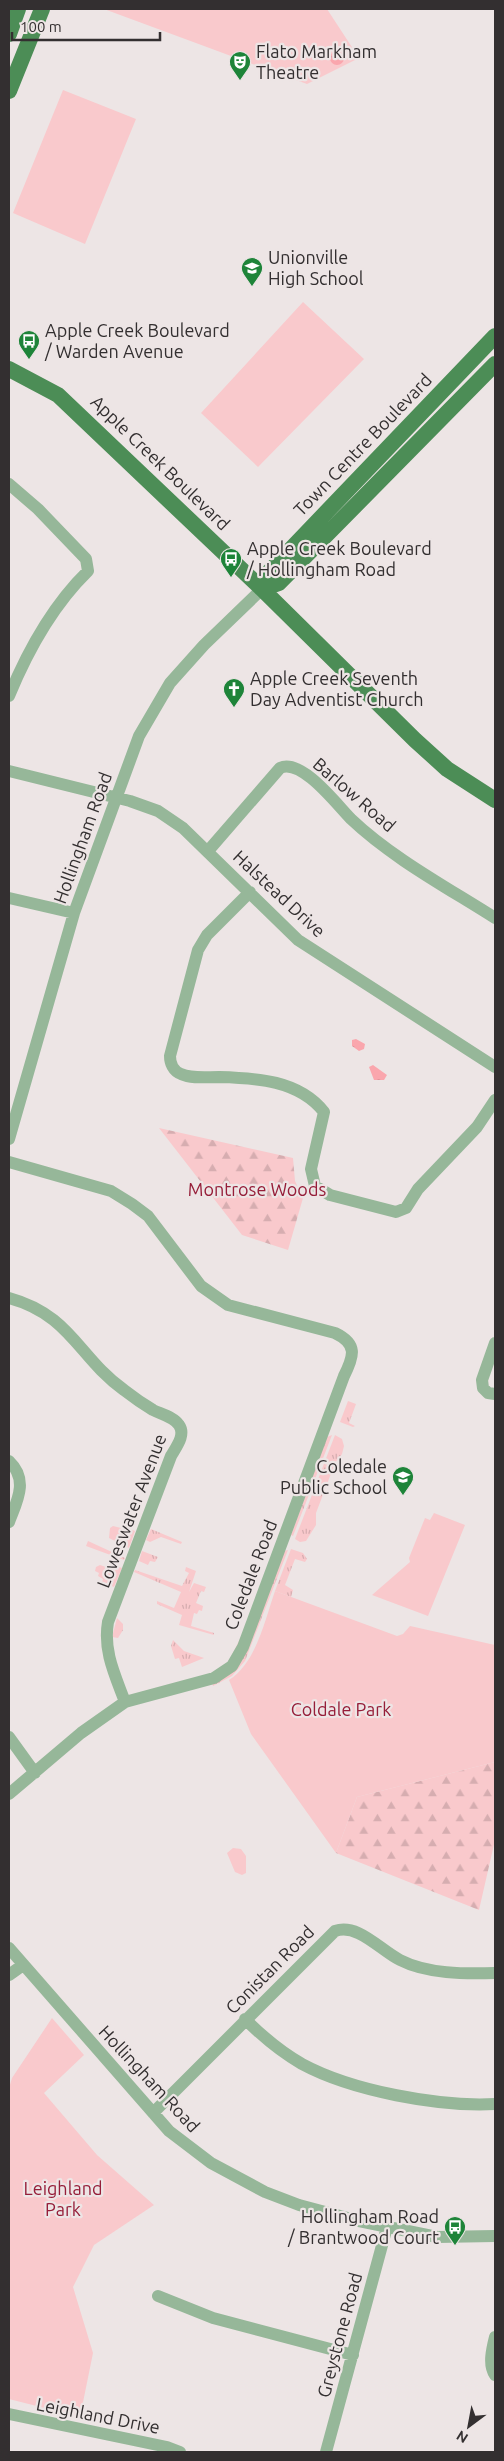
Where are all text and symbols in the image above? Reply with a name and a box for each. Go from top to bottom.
scale bar [12,10,160,42]
text: 100 m [20,18,62,35]
place label: Flato Markham Theatre [256,41,377,82]
theatre icon: Flato Markham Theatre [228,50,252,81]
place label: Unionville High School [268,247,364,288]
school or university icon: Unionville High School [240,256,264,287]
place label: Apple Creek Boulevard / Warden Avenue [44,320,230,361]
bus stop icon: Apple Creek Boulevard / Warden Avenue [17,329,41,360]
street label: Town Centre Boulevard [289,369,435,519]
street label: Apple Creek Boulevard [87,391,234,534]
place label: Apple Creek Boulevard / Hollingham Road [246,538,432,579]
bus stop icon: Apple Creek Boulevard / Hollingham Road [219,547,243,578]
place label: Apple Creek Seventh Day Adventist Church [250,668,423,709]
church icon: Apple Creek Seventh Day Adventist Church [222,677,246,708]
street label: Barlow Road [309,753,400,835]
street label: Hollingham Road [49,769,115,906]
street label: Halstead Drive [230,846,330,941]
park label: Montrose Woods [188,1179,326,1199]
street label: Loweswater Avenue [92,1431,170,1590]
place label: Coledale Public School [280,1456,387,1497]
school or university icon: Coledale Public School [391,1465,415,1496]
street label: Coledale Road [220,1517,280,1632]
park label: Coldale Park [291,1699,391,1719]
street label: Conistan Road [221,1921,317,2017]
street label: Hollingham Road [95,2021,204,2136]
park label: Leighland Park [24,2178,102,2219]
place label: Hollingham Road / Brantwood Court [287,2206,439,2247]
bus stop icon: Hollingham Road / Brantwood Court [443,2215,467,2246]
street label: Greystone Road [313,2270,365,2399]
street label: Leighland Drive [35,2393,162,2437]
north arrow [444,2401,494,2451]
text: N [453,2427,471,2447]

